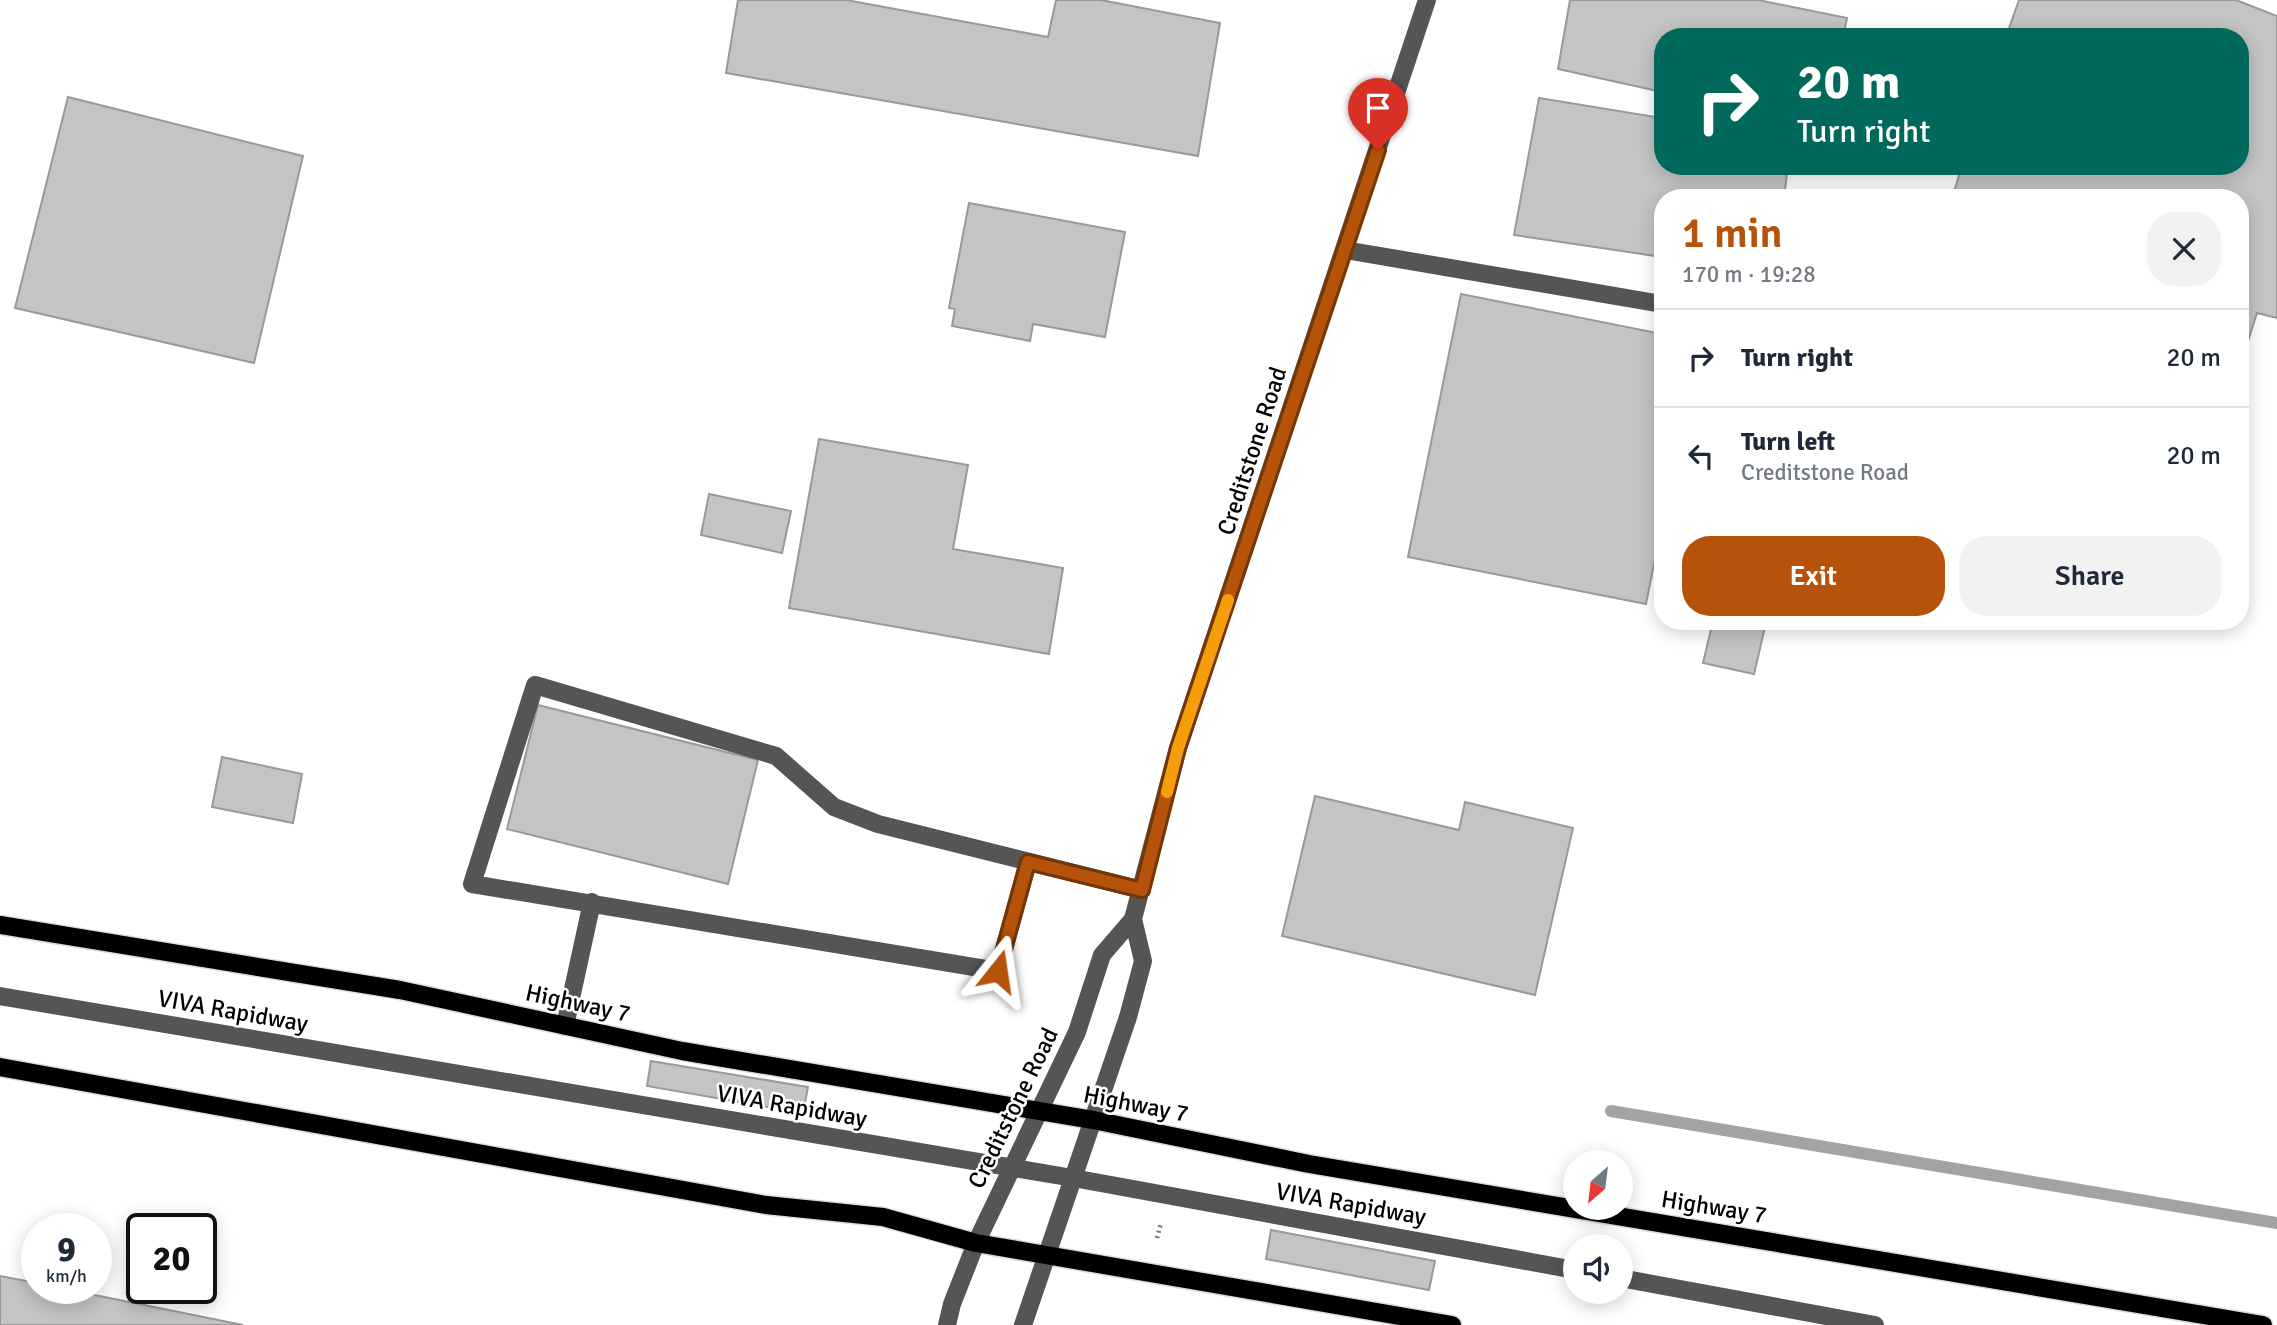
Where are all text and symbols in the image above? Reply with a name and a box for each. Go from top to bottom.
text: 20 m [1797,52,1900,112]
icon: right [1682,56,1773,147]
pin [1348,78,1408,150]
icon: arrive [1359,89,1397,127]
text: Turn right [1797,112,1930,151]
text: 1 min [1682,208,1783,259]
button: close [2147,212,2221,286]
text: 170 m · 19:28 [1682,260,1816,289]
icon: right [1682,339,1720,377]
text: Turn right [1741,342,1853,374]
text: 20 m [2166,342,2221,374]
street label: Creditstone Road [1211,363,1293,539]
text: Turn left [1741,426,1835,458]
icon: left [1682,437,1720,475]
text: 20 m [2166,440,2221,472]
text: Creditstone Road [1741,458,1909,487]
button: Exit [1682,536,1945,616]
button: Share [1959,536,2221,616]
position arrow [961,934,1035,1008]
street label: Highway 7 [523,977,633,1029]
street label: VIVA Rapidway [156,983,310,1039]
street label: Creditstone Road [961,1023,1065,1193]
street label: VIVA Rapidway [715,1078,869,1134]
street label: Highway 7 [1081,1079,1191,1129]
north arrow [1563,1150,1633,1220]
map controls [1563,1150,1633,1304]
street label: VIVA Rapidway [1274,1176,1428,1232]
street label: Highway 7 [1659,1184,1769,1230]
speed limit sign: 20 [126,1213,217,1304]
text: 9 [57,1228,76,1271]
button: sound [1563,1234,1633,1304]
text: km/h [46,1265,87,1287]

